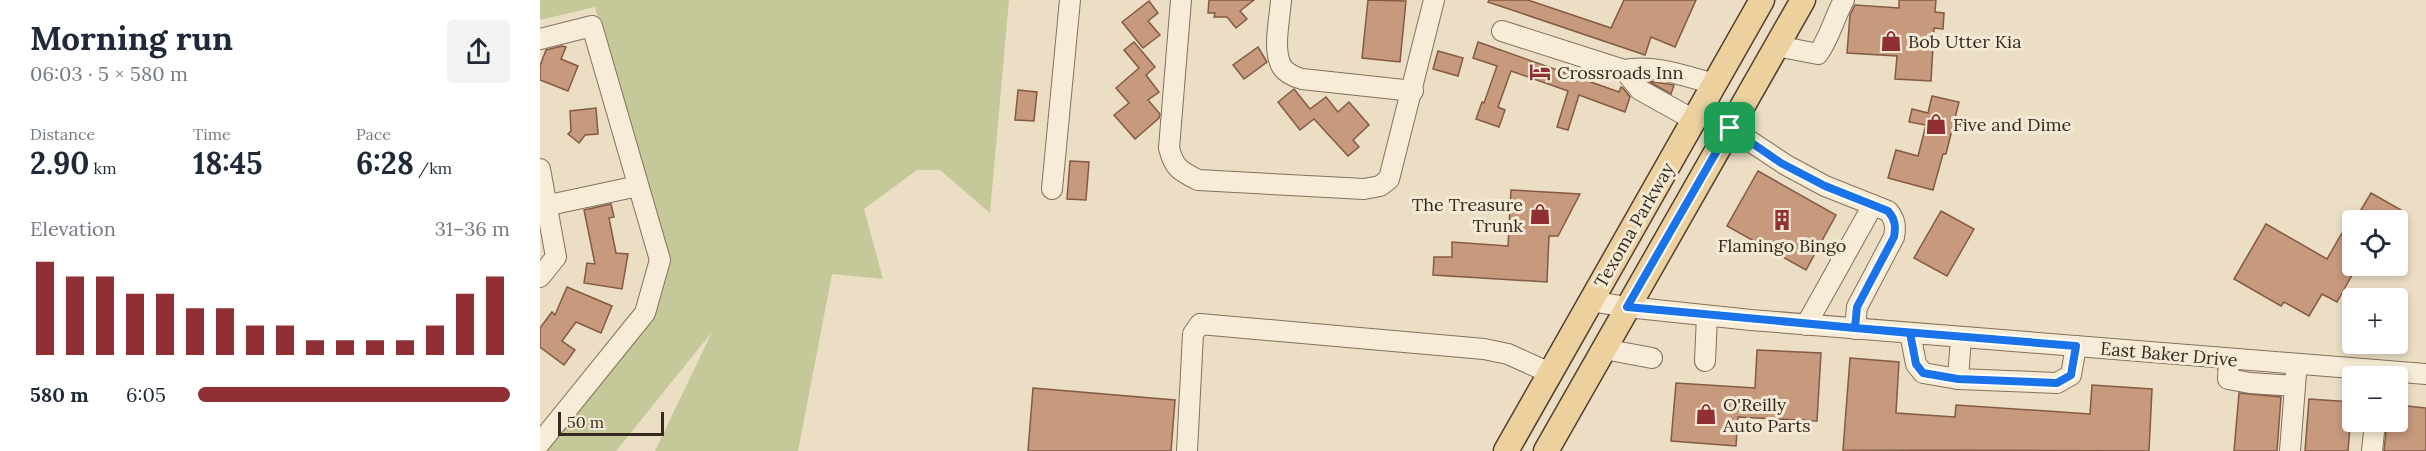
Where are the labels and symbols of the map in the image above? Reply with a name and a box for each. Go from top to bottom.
shop icon: Bob Utter Kia [1879,29,1903,53]
place label: Bob Utter Kia [1908,30,2021,53]
hotel icon: Crossroads Inn [1528,60,1552,84]
place label: Crossroads Inn [1557,61,1684,84]
pin [1704,102,1755,153]
shop icon: Five and Dime [1924,112,1948,136]
place label: Five and Dime [1953,113,2072,136]
street label: Texoma Parkway [1589,158,1679,292]
place label: The Treasure Trunk [1412,193,1523,237]
shop icon: The Treasure Trunk [1528,202,1552,226]
building icon: Flamingo Bingo [1770,208,1794,232]
place label: Flamingo Bingo [1718,234,1846,257]
street label: East Baker Drive [2099,337,2239,371]
place label: O'Reilly Auto Parts [1722,393,1811,437]
shop icon: O'Reilly Auto Parts [1694,402,1718,426]
scale bar [558,409,664,436]

